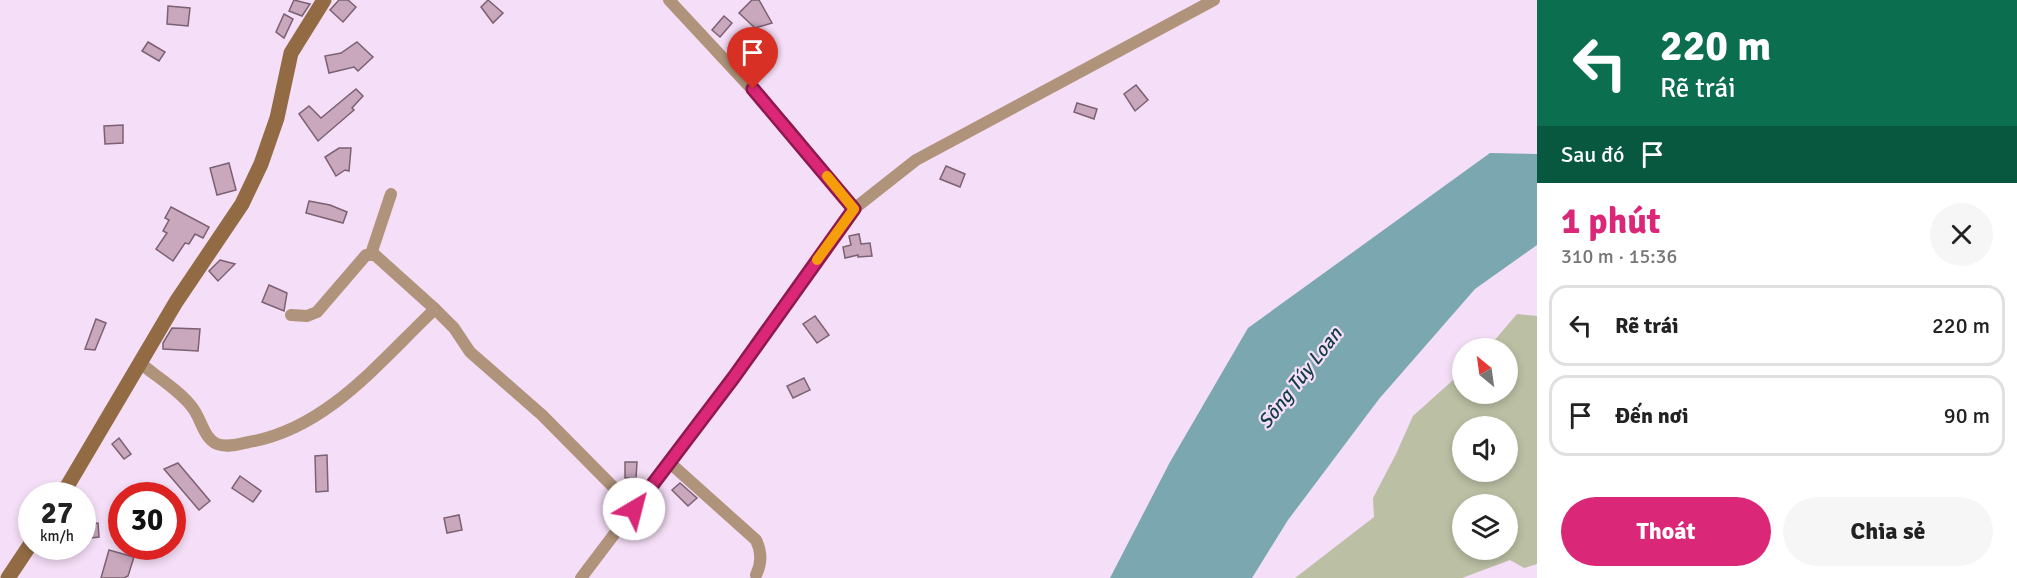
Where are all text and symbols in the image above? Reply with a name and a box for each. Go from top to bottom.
text: 220 m [1660,21,1771,72]
icon: left [1561,24,1639,102]
pin [727,27,778,89]
icon: arrive [736,36,769,69]
text: Rẽ trái [1660,72,1736,105]
icon: arrive [1636,138,1669,171]
text: Sau đó [1561,141,1624,168]
text: 1 phút [1561,199,1661,244]
button: close [1930,203,1993,266]
text: 310 m · 15:36 [1561,244,1677,269]
icon: left [1564,309,1597,342]
text: Rẽ trái [1615,312,1679,339]
text: 220 m [1932,312,1990,339]
water label: Sông Túy Loan [1253,321,1348,434]
north arrow [1452,338,1518,404]
map controls [1452,338,1518,560]
icon: arrive [1564,399,1597,432]
text: Đến nơi [1615,402,1689,429]
text: 90 m [1944,402,1990,429]
button: sound [1452,416,1518,482]
position arrow [602,477,666,541]
speed limit sign: 30 [108,482,186,560]
button: layers [1452,494,1518,560]
text: 27 [41,495,73,532]
button: Thoát [1561,497,1771,566]
button: Chia sẻ [1783,497,1993,566]
text: km/h [40,527,74,545]

